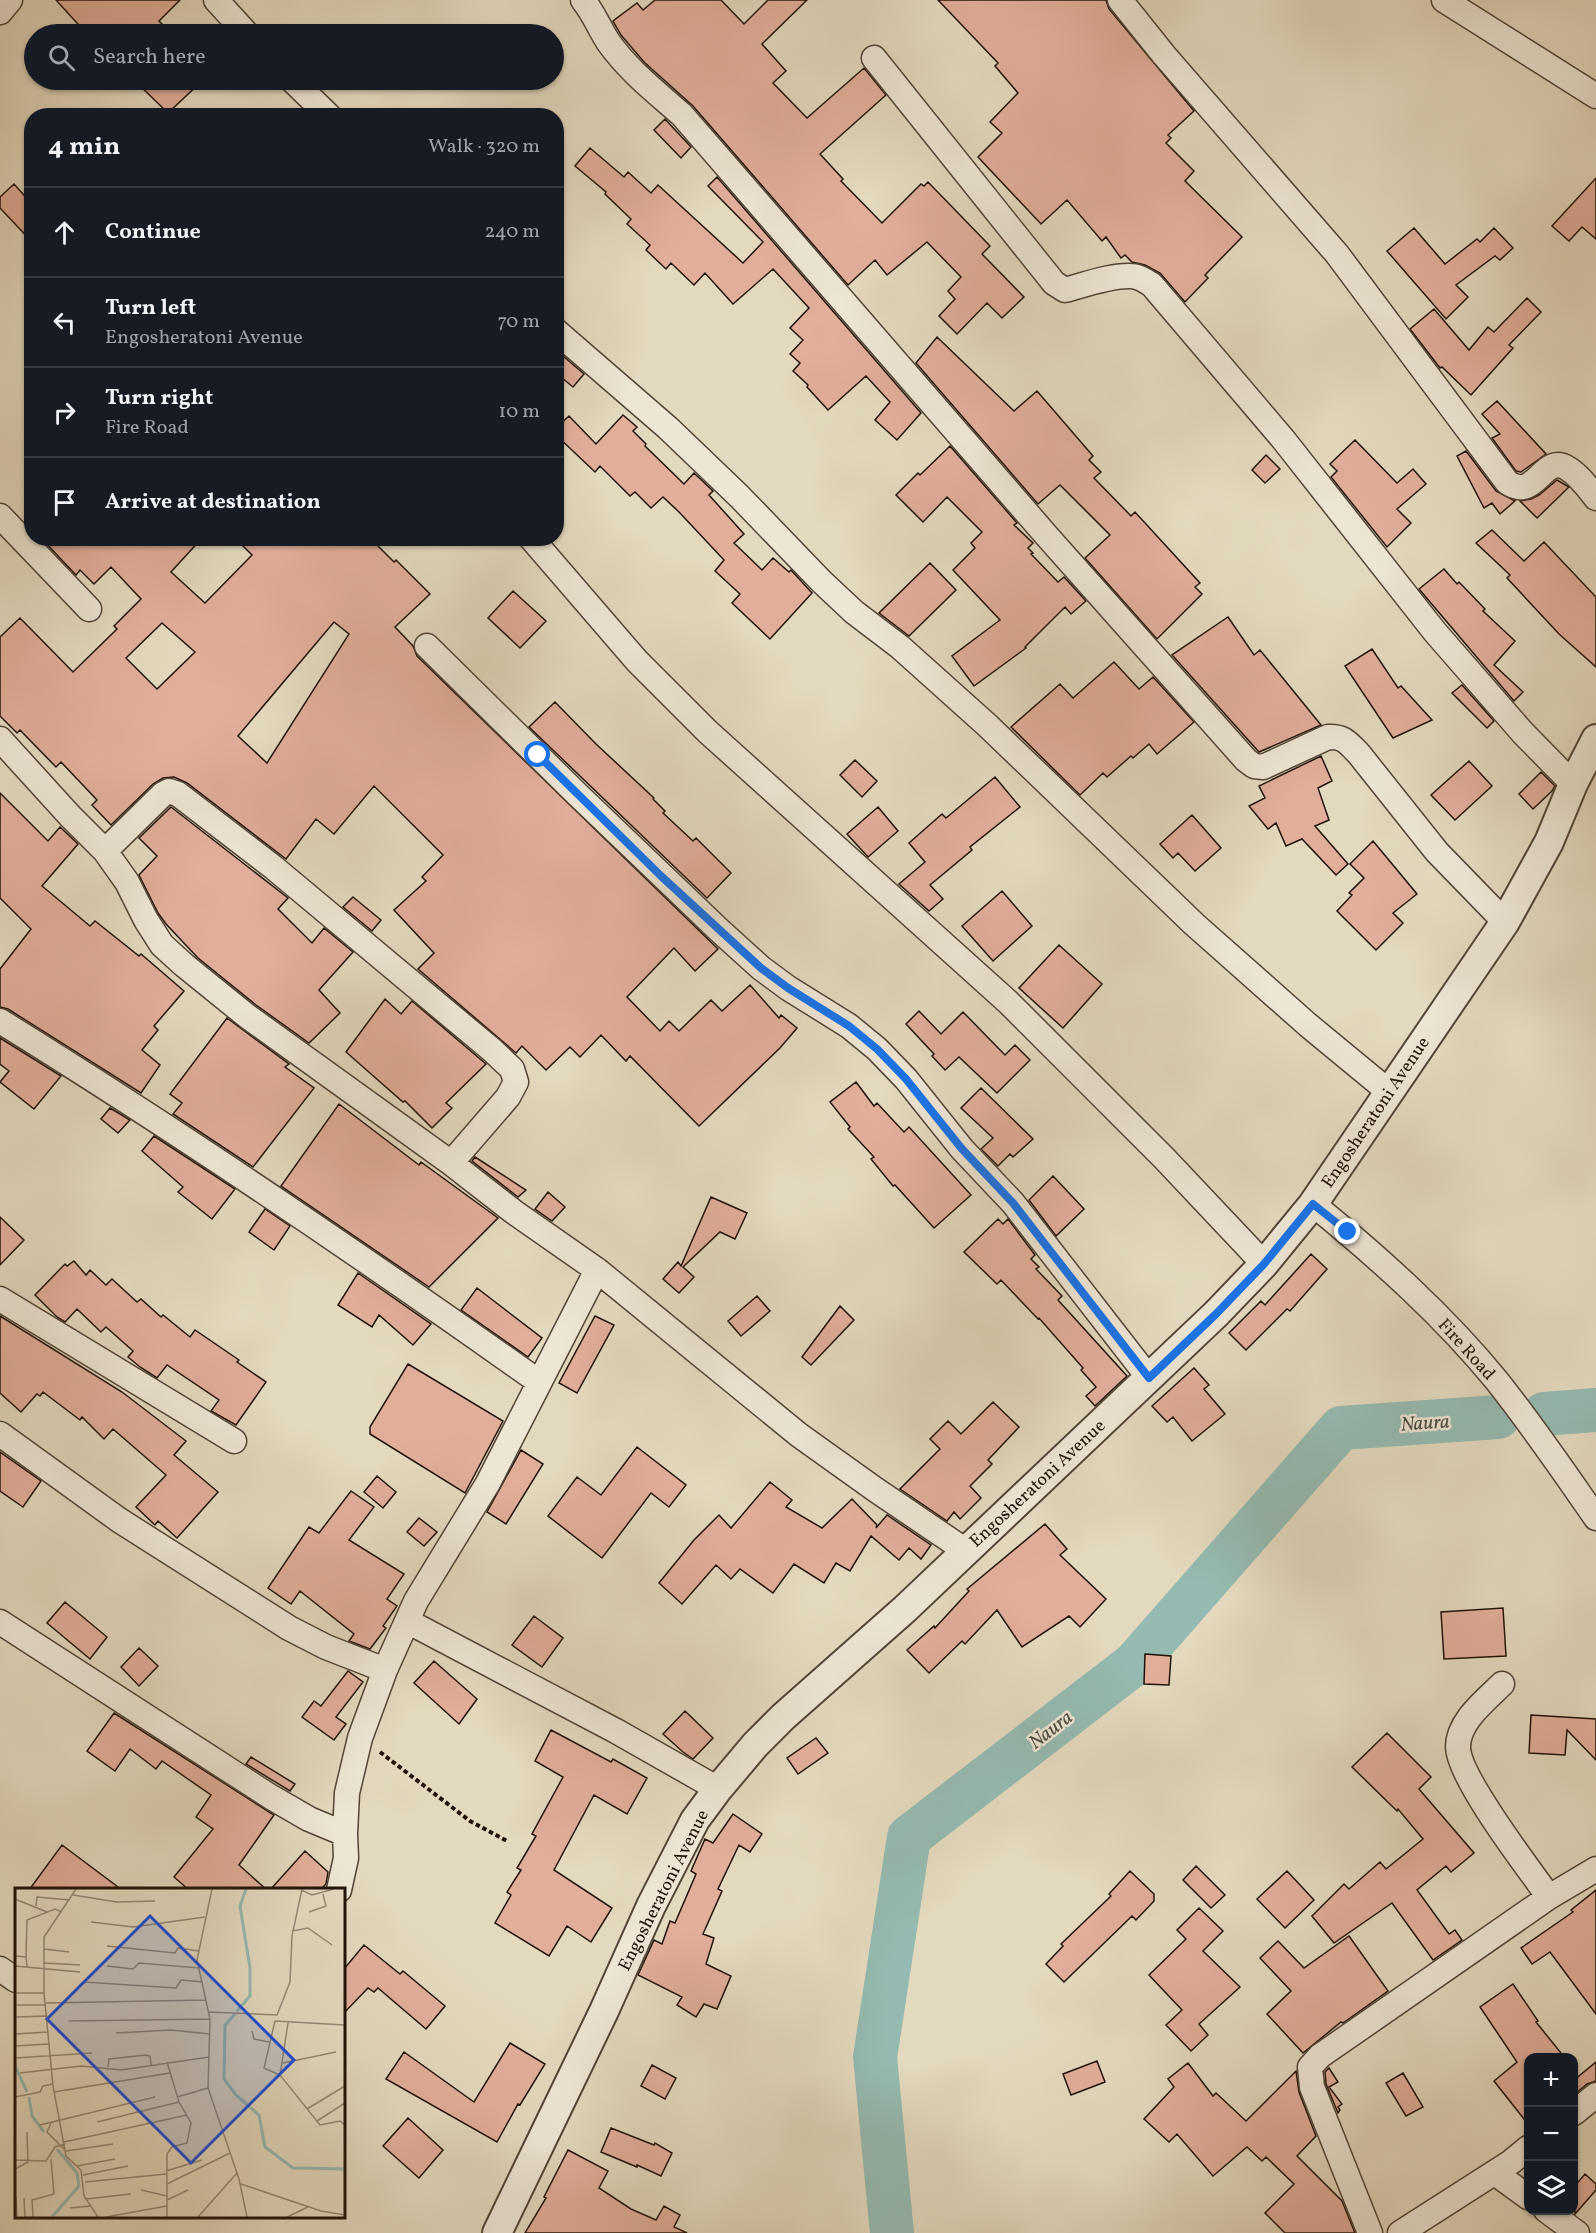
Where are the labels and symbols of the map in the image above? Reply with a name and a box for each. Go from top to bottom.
route start [524,741,550,767]
street label: Engosheratoni Avenue [1316,1032,1436,1194]
route end [1334,1218,1360,1244]
street label: Fire Road [1431,1314,1500,1386]
water label: Naura [1400,1408,1451,1440]
street label: Engosheratoni Avenue [964,1414,1112,1554]
water label: Naura [1023,1704,1079,1757]
street label: Engosheratoni Avenue [613,1806,716,1976]
inset map [15,1888,345,2218]

